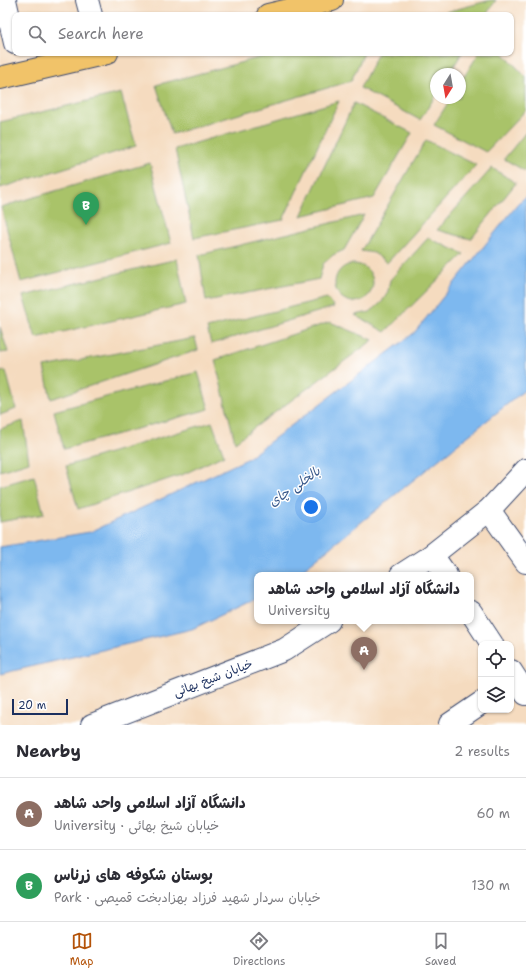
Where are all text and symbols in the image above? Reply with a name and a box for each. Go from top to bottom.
search box [12,12,514,56]
icon: search [26,23,48,45]
text: Search here [58,24,144,44]
north arrow [430,68,466,104]
pin: B [73,192,99,225]
water label: بالخلی چای [265,462,324,510]
your location [301,497,321,517]
popup [254,572,474,624]
text: دانشگاه آزاد اسلامی واحد شاهد [268,579,460,599]
text: University [268,602,330,619]
pin: A [351,637,377,670]
map controls [478,641,514,713]
button: locate [478,641,514,677]
street label: خیابان شیخ بهائی [171,656,255,701]
button: layers [478,677,514,713]
scale bar [12,697,68,716]
text: 20 m [18,698,46,713]
text: Nearby [16,740,81,762]
text: 2 results [454,743,510,760]
text: دانشگاه آزاد اسلامی واحد شاهد [54,793,246,813]
text: A [24,805,34,822]
text: 60 m [477,805,510,822]
text: University · خیابان شیخ بهائی [54,817,219,834]
text: بوستان شکوفه های زرناس [54,865,213,885]
text: B [25,877,33,894]
text: 130 m [472,877,510,894]
text: Park · خیابان سردار شهید فرزاد بهزاد‌بخت قمیصی [54,889,321,906]
tab: Map [70,930,93,969]
tab: Directions [233,930,285,969]
tab: Saved [425,930,456,969]

